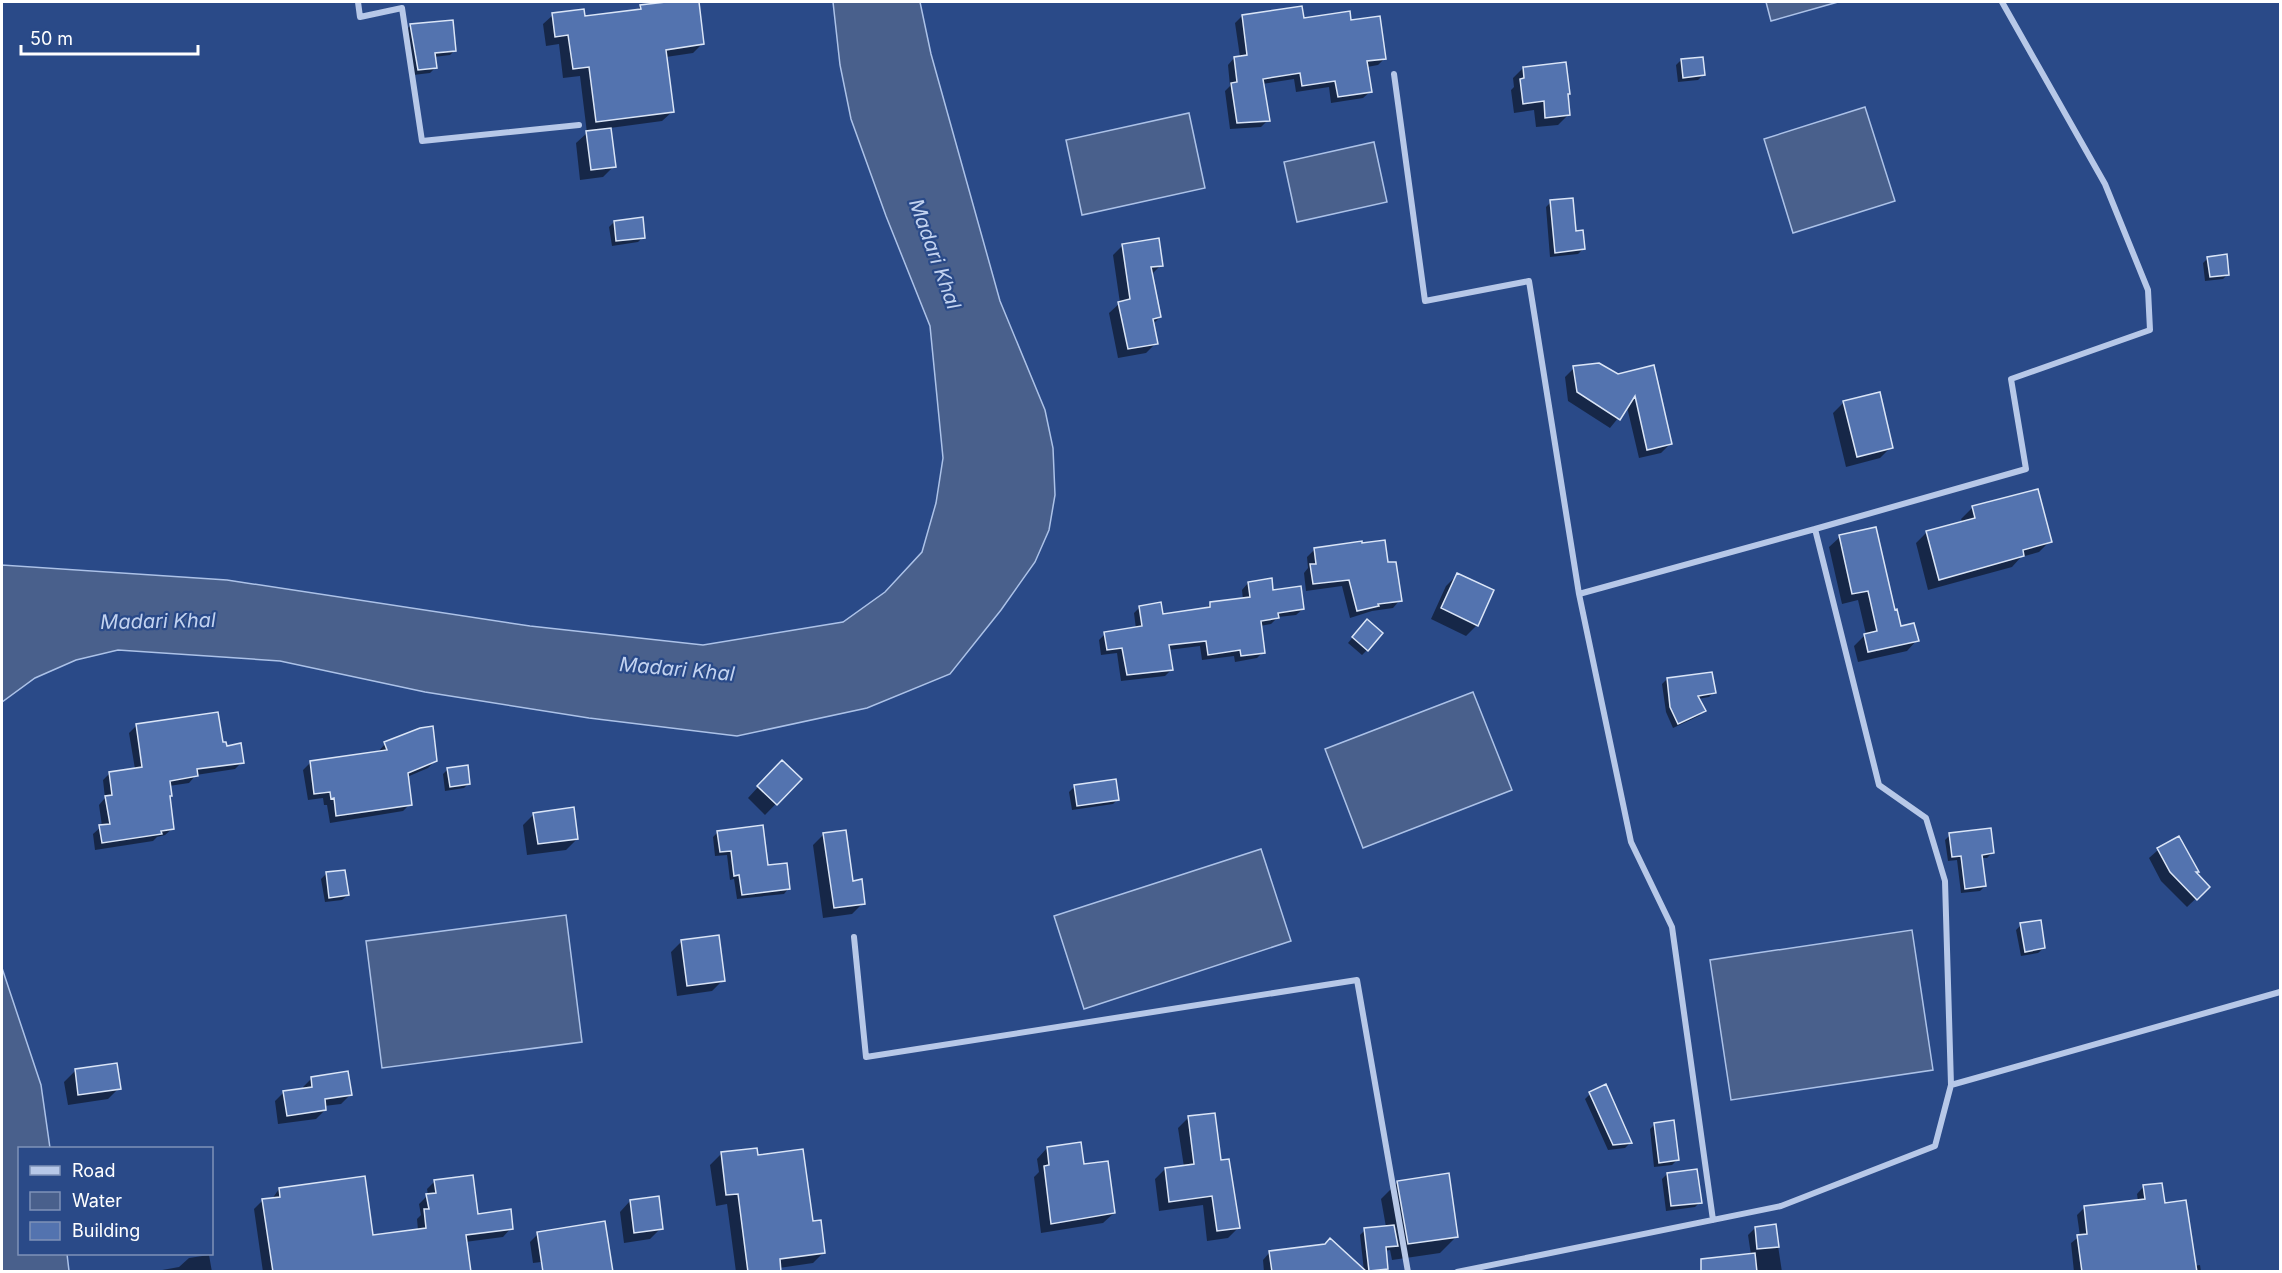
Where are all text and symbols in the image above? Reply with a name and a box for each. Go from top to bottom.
scale bar [21,18,198,56]
text: 50 m [30,28,73,49]
water label: Madari Khal [904,196,966,313]
water label: Madari Khal [100,608,216,634]
water label: Madari Khal [618,652,736,686]
legend [18,1147,213,1255]
text: Road [72,1160,115,1181]
text: Water [72,1190,122,1211]
text: Building [72,1220,140,1241]

